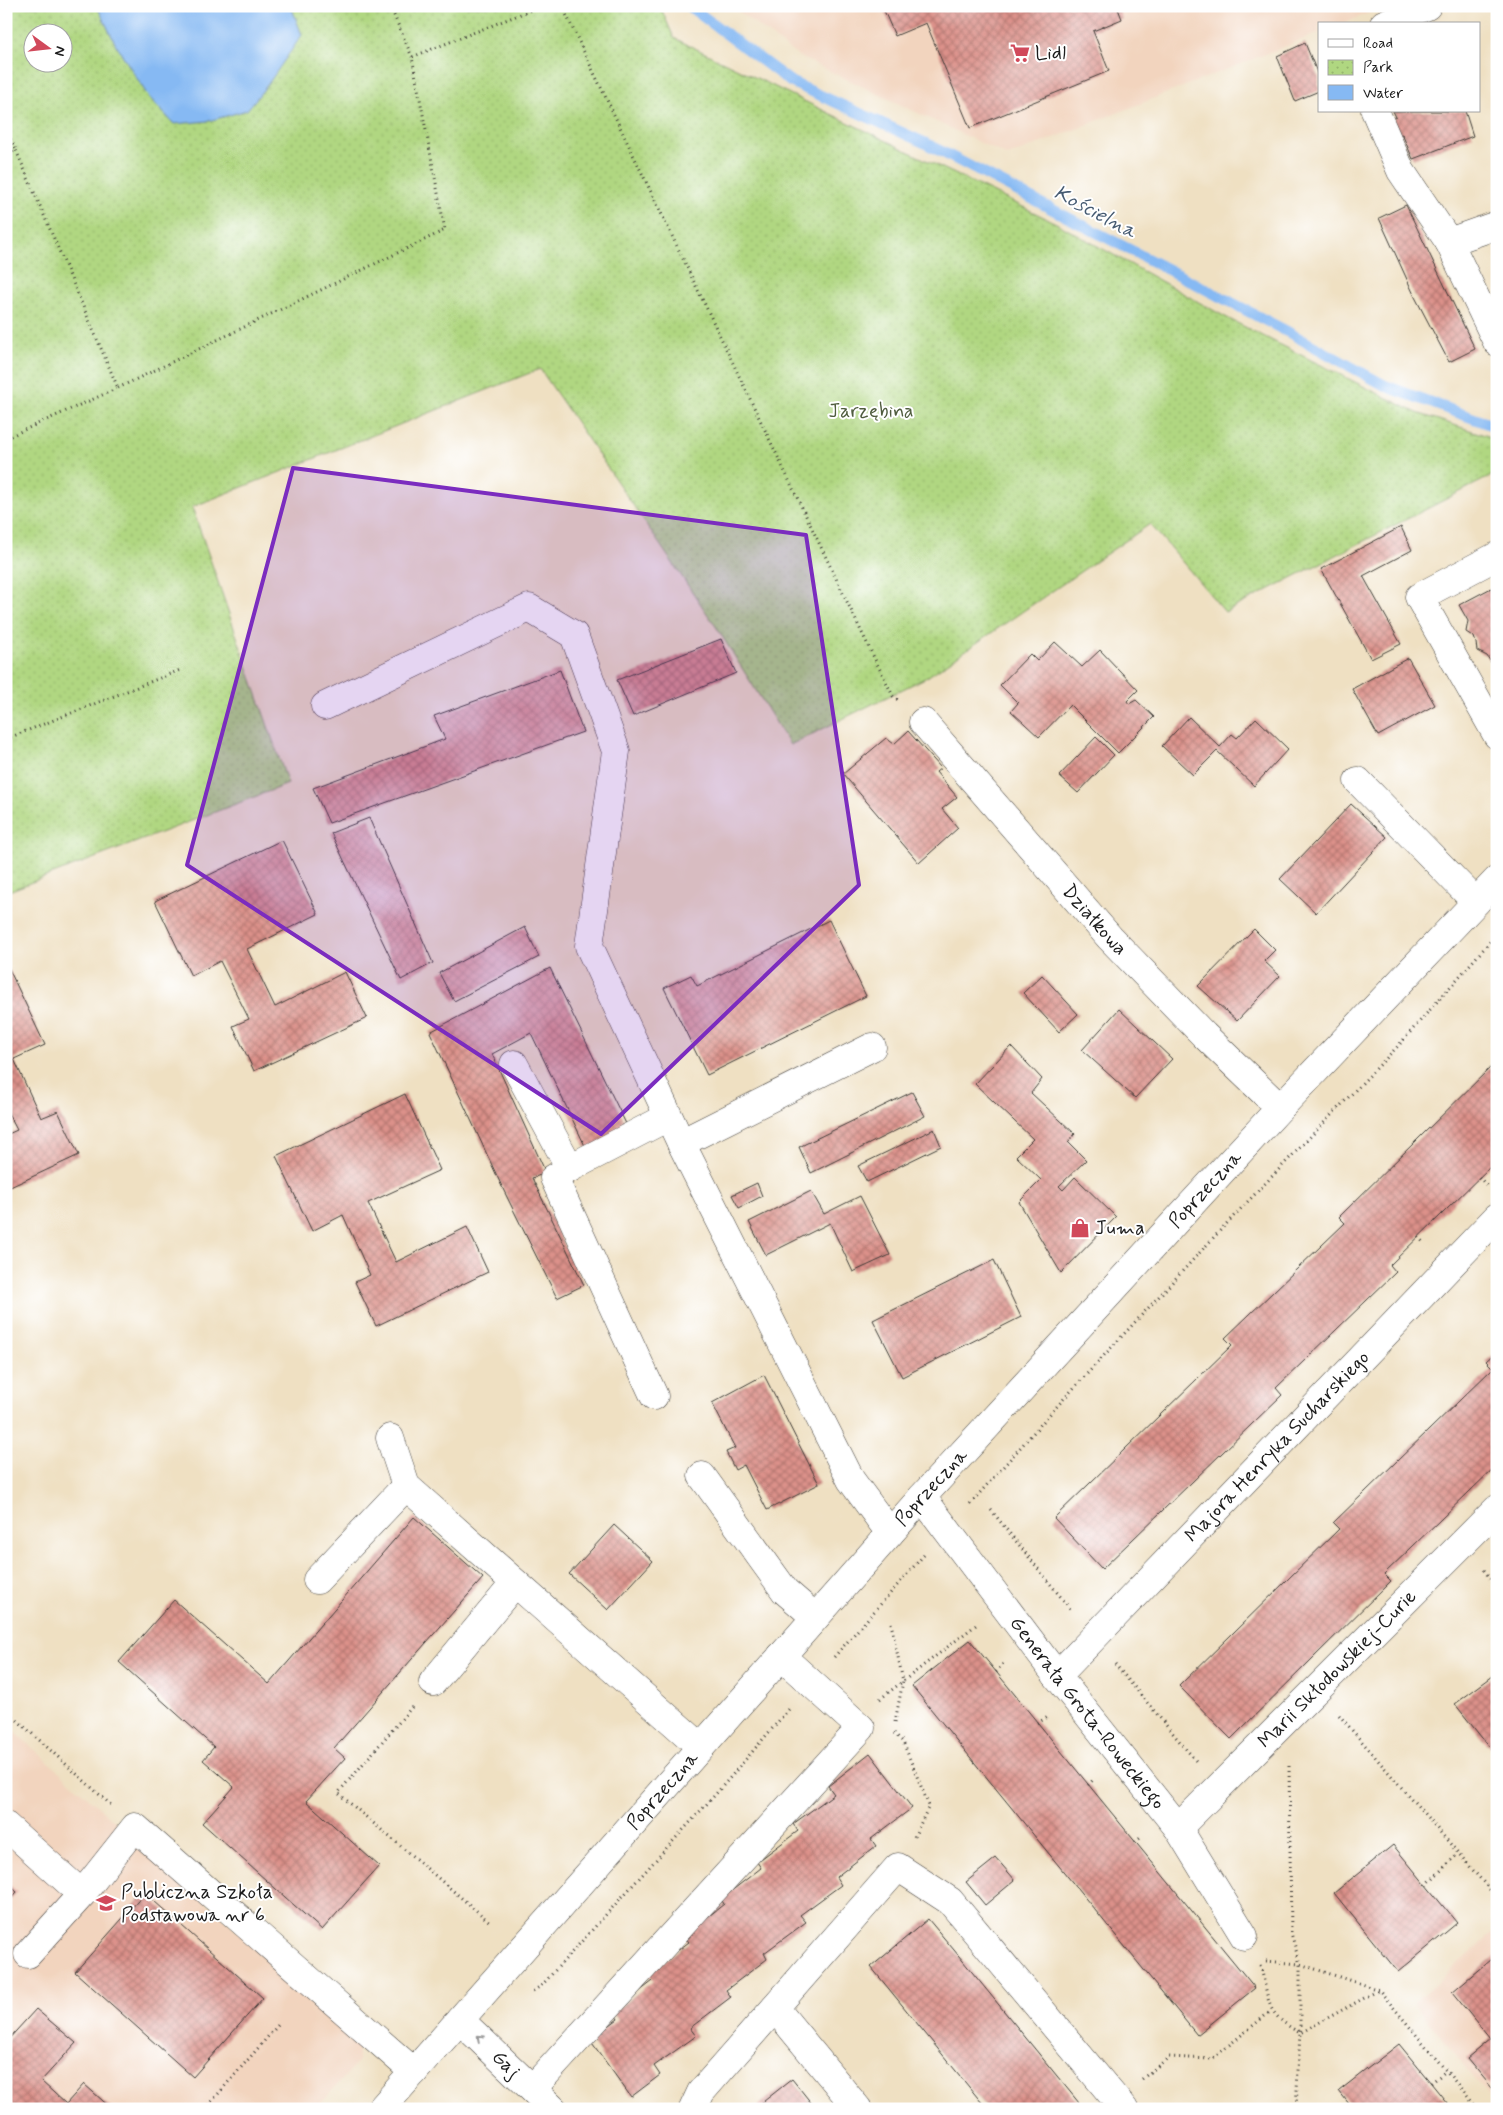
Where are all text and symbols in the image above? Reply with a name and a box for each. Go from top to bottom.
north arrow [22,22,72,72]
legend [1318,22,1480,112]
text: Road [1363,34,1393,54]
place label: Lidl [1035,40,1066,67]
supermarket icon: Lidl [1009,42,1031,64]
text: N [50,44,69,58]
text: Park [1363,58,1393,78]
text: Water [1363,84,1403,104]
water label: Kościelna [1049,179,1142,246]
park label: Jarzębina [828,398,914,425]
street label: Działkowa [1056,878,1133,961]
street label: Poprzeczna [1163,1144,1248,1234]
place label: Juma [1095,1215,1145,1242]
shop icon: Juma [1069,1217,1091,1239]
street label: Majora Henryka Sucharskiego [1179,1345,1376,1548]
street label: Poprzeczna [889,1442,974,1532]
street label: Marii Skłodowskiej-Curie [1252,1583,1423,1754]
street label: Generała Grota-Roweckiego [1003,1611,1172,1815]
street label: Poprzeczna [620,1745,705,1836]
place label: Publiczna Szkoła Podstawowa nr 6 [121,1879,273,1929]
school or university icon: Publiczna Szkoła Podstawowa nr 6 [95,1892,117,1914]
one-way arrow [477,2035,486,2044]
street label: Gaj [486,2044,527,2085]

